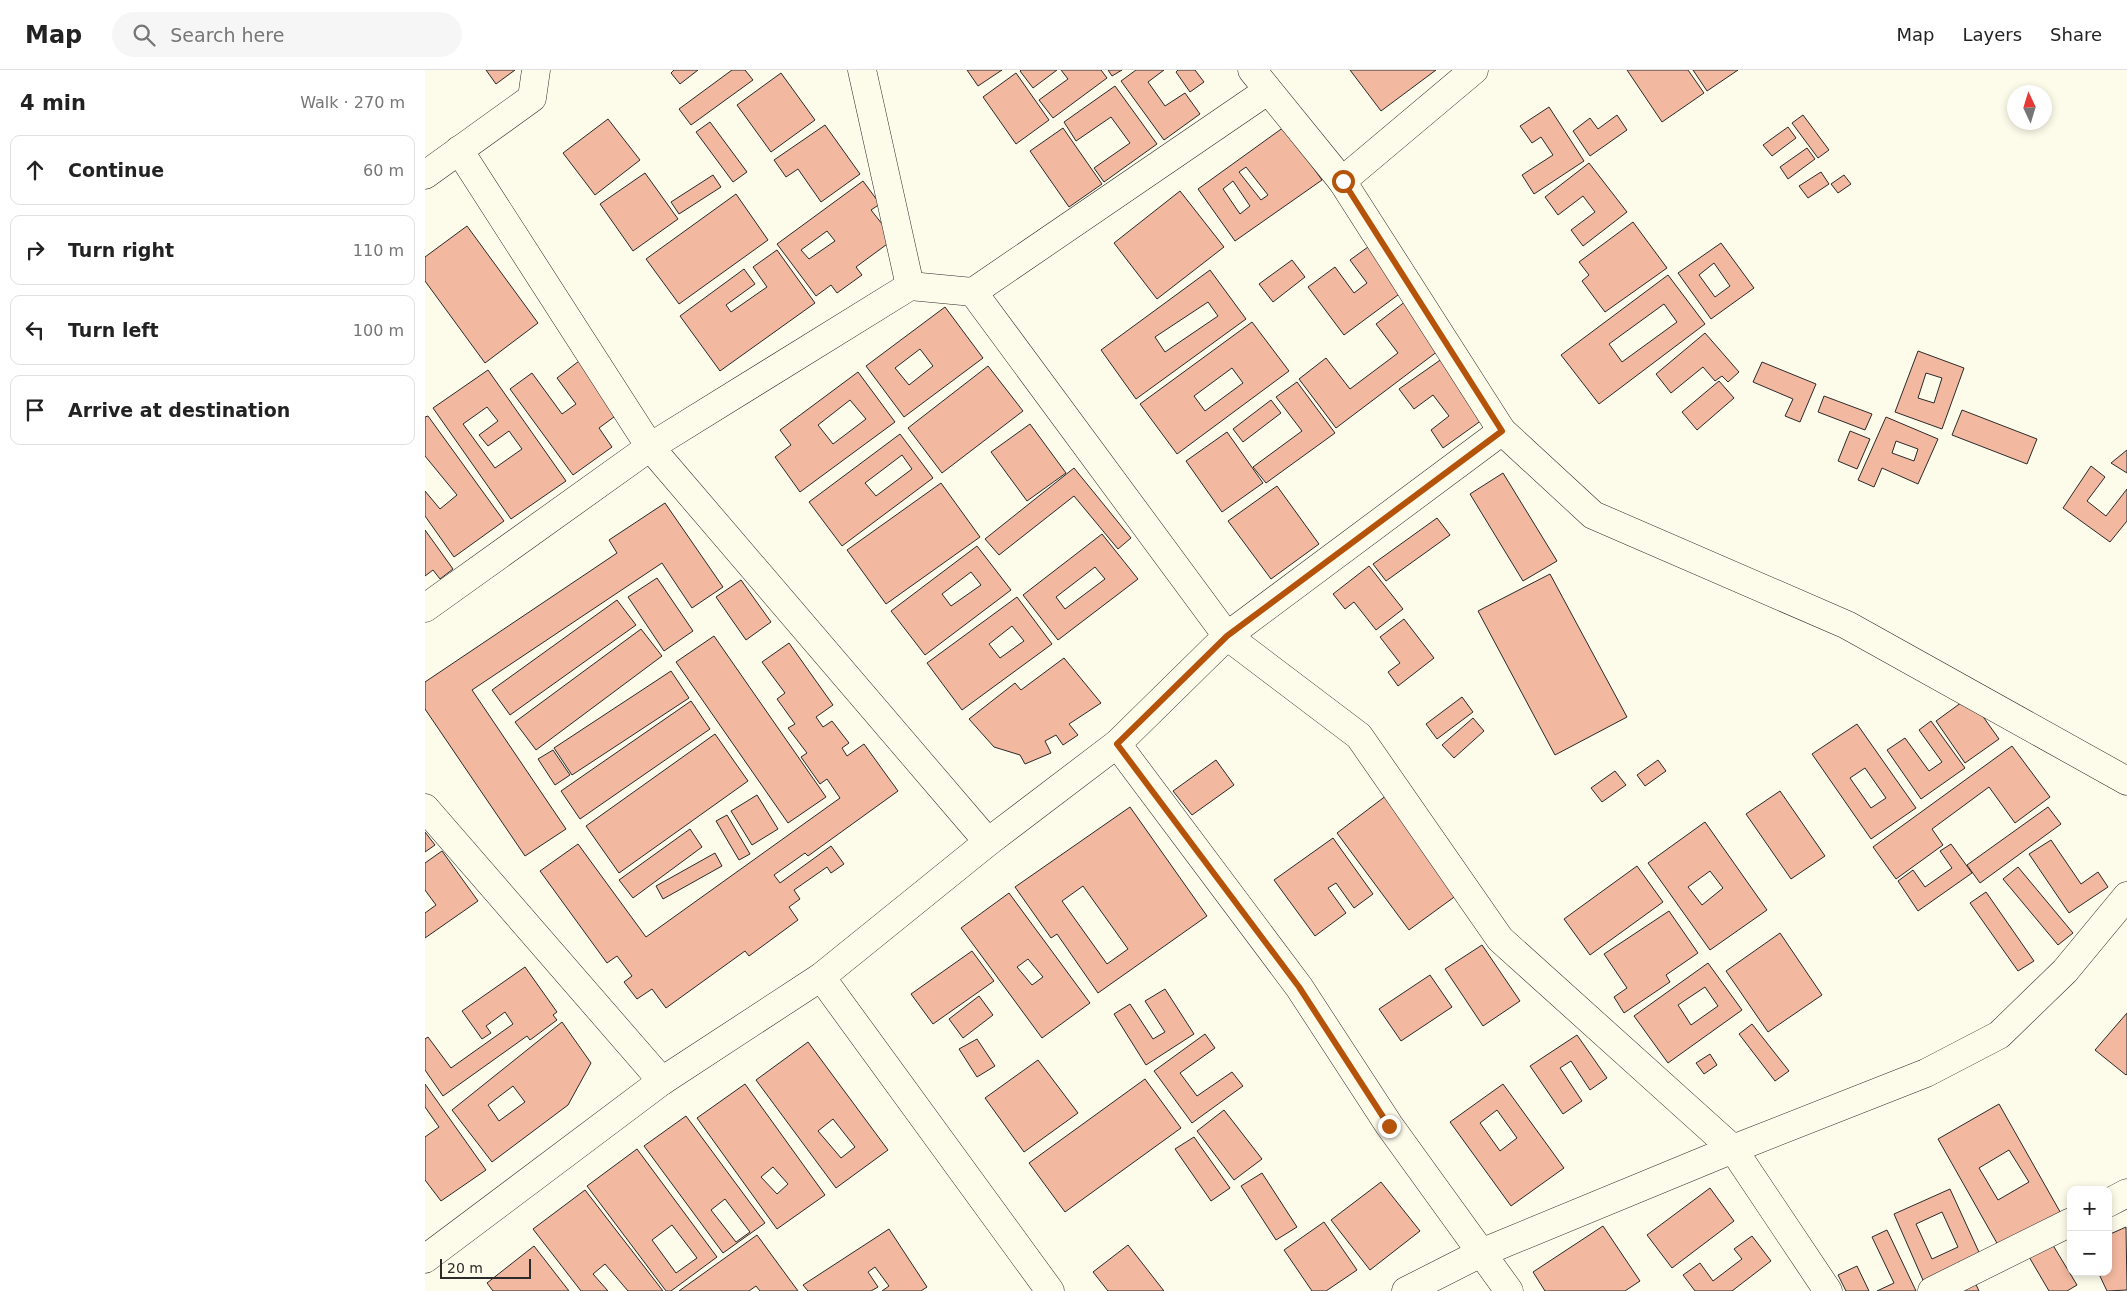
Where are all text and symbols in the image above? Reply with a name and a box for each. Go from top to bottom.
search box [112,12,462,57]
text: Map [25,21,82,49]
icon: search [130,21,158,49]
text: Search here [170,24,284,46]
text: Map [1896,24,1934,45]
text: Layers [1962,24,2022,45]
text: Share [2050,24,2102,45]
north arrow [2007,85,2052,130]
text: 4 min [20,91,86,115]
text: Walk · 270 m [300,93,405,112]
icon: ahead [21,156,49,184]
text: Continue [68,159,164,181]
text: 60 m [363,161,404,180]
route start [1332,170,1355,193]
icon: right [21,236,49,264]
text: Turn right [68,239,174,261]
text: 110 m [353,241,404,260]
icon: left [21,316,49,344]
text: Turn left [68,319,159,341]
text: 100 m [353,321,404,340]
icon: arrive [21,396,49,424]
text: Arrive at destination [68,399,290,421]
route end [1378,1115,1401,1138]
map controls [2067,1186,2112,1276]
button: + [2067,1186,2112,1231]
button: − [2067,1231,2112,1276]
scale bar [440,1256,531,1279]
text: 20 m [447,1260,483,1276]

